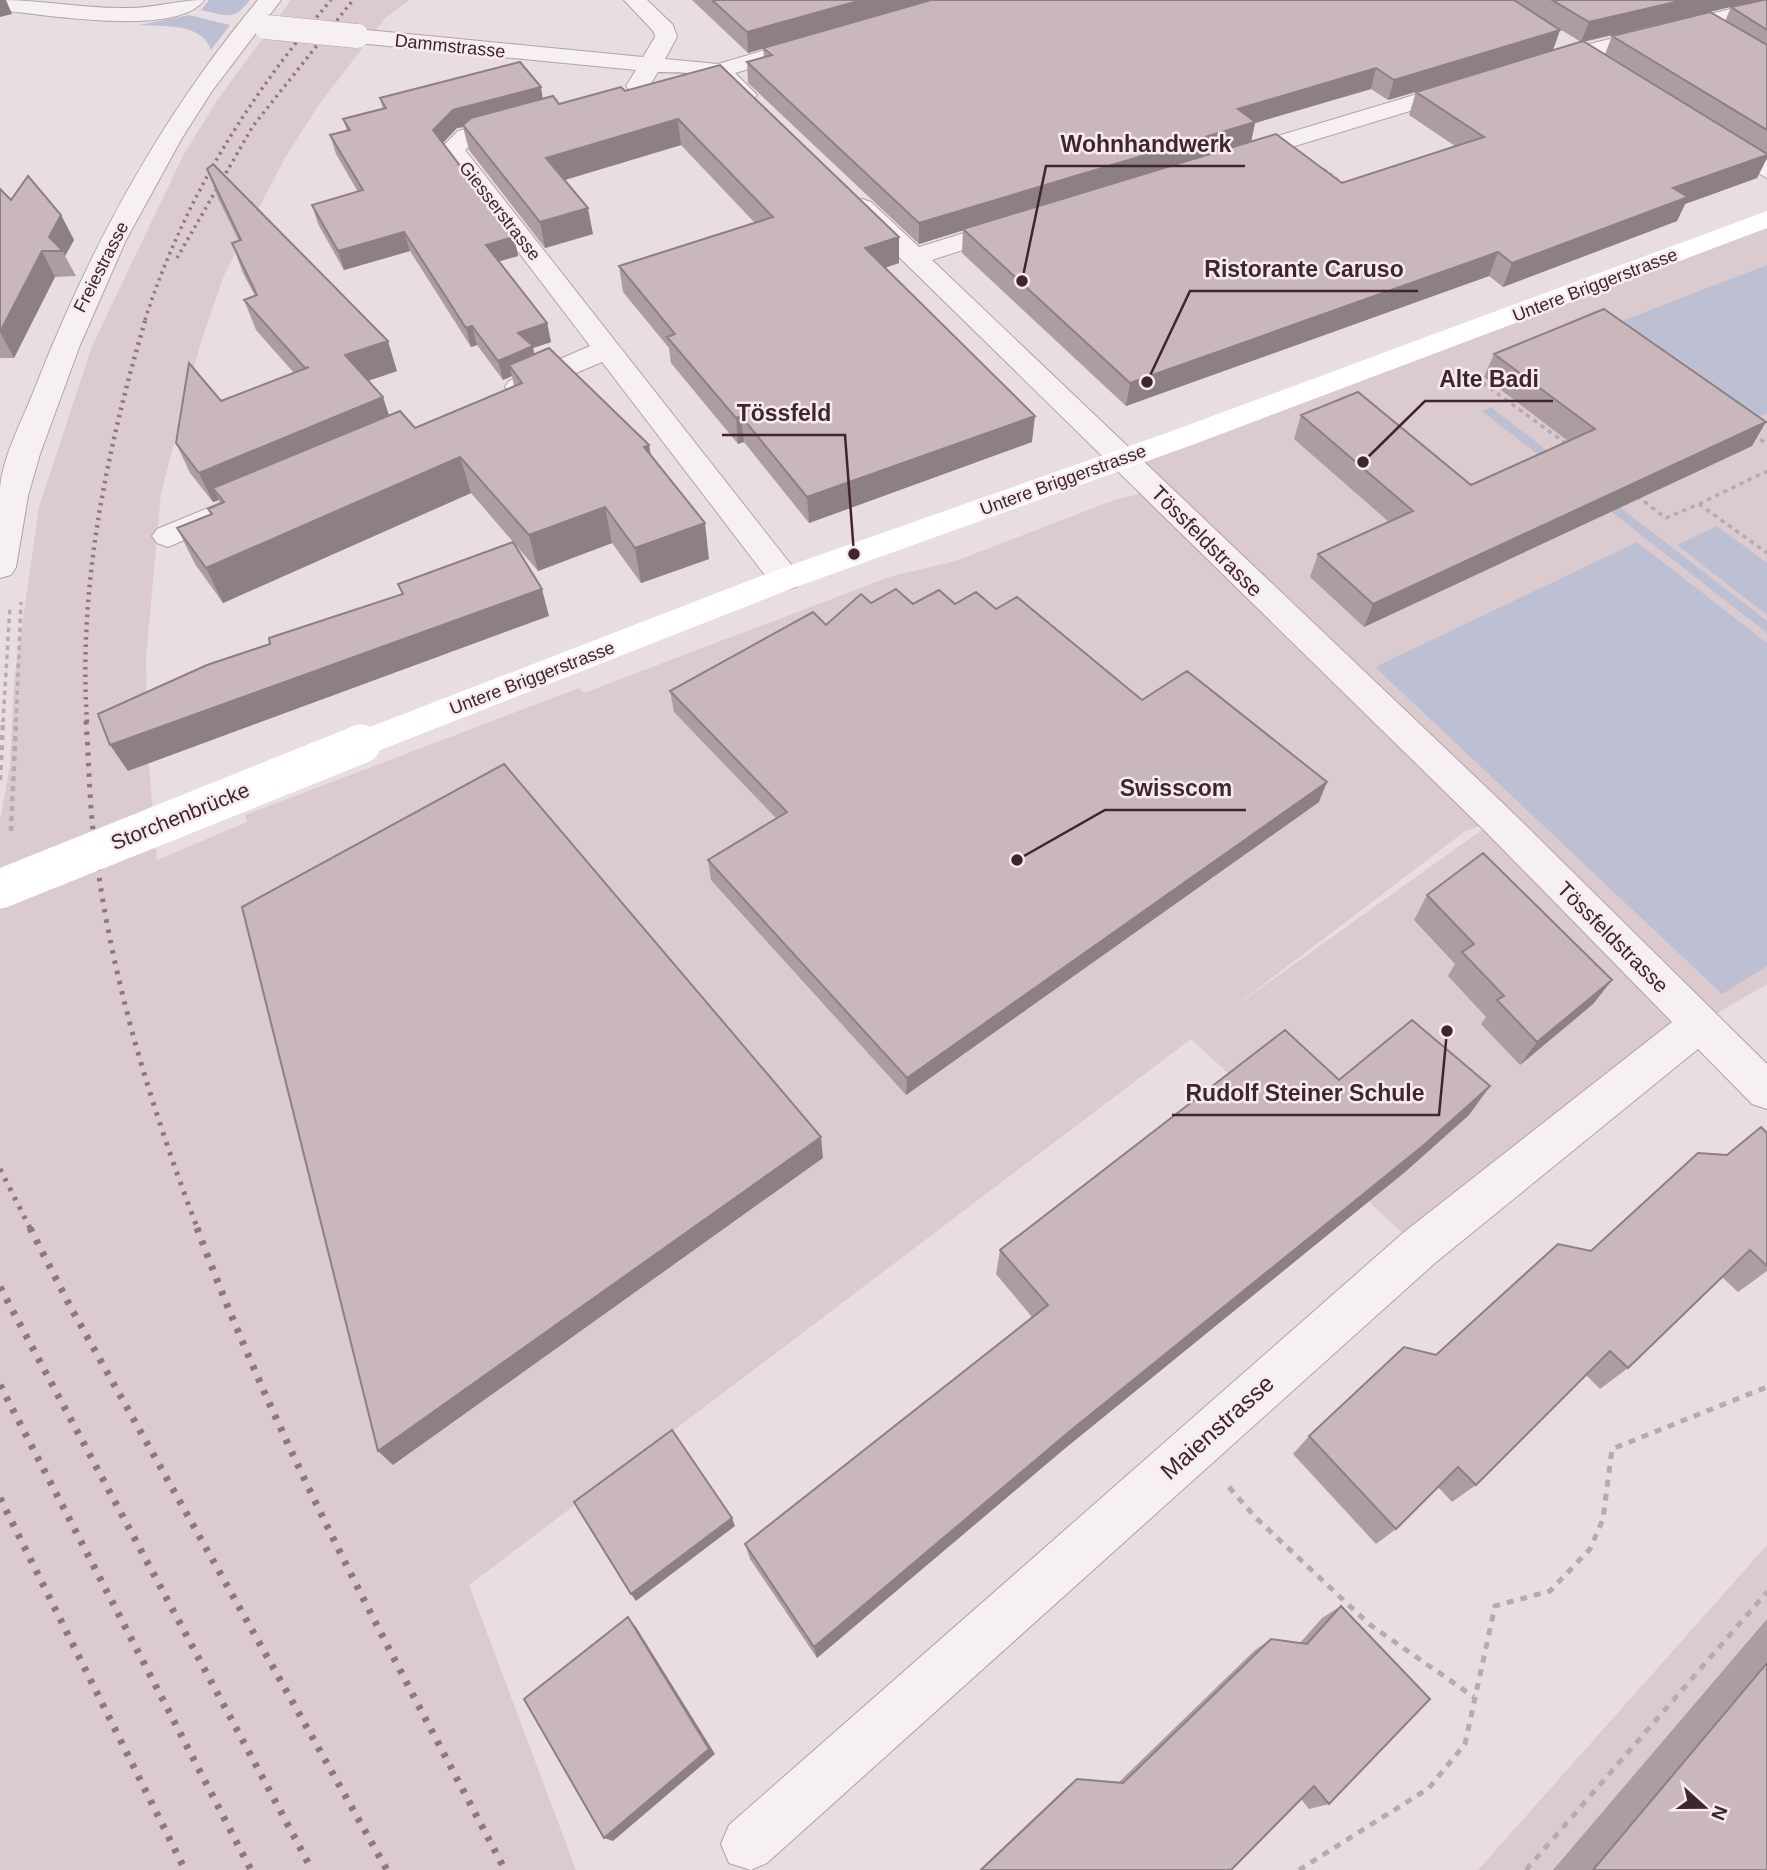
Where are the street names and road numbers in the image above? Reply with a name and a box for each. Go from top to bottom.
street label: Dammstrasse [394,30,506,62]
street label: Giesserstrasse [455,158,545,264]
street label: Freiestrasse [70,218,132,316]
street label: Untere Briggerstrasse [1510,244,1680,326]
street label: Untere Briggerstrasse [977,441,1149,519]
street label: Tössfeldstrasse [1147,481,1267,601]
street label: Untere Briggerstrasse [447,637,617,719]
street label: Storchenbrücke [108,778,252,854]
street label: Tössfeldstrasse [1553,877,1673,997]
street label: Maienstrasse [1155,1369,1279,1485]

